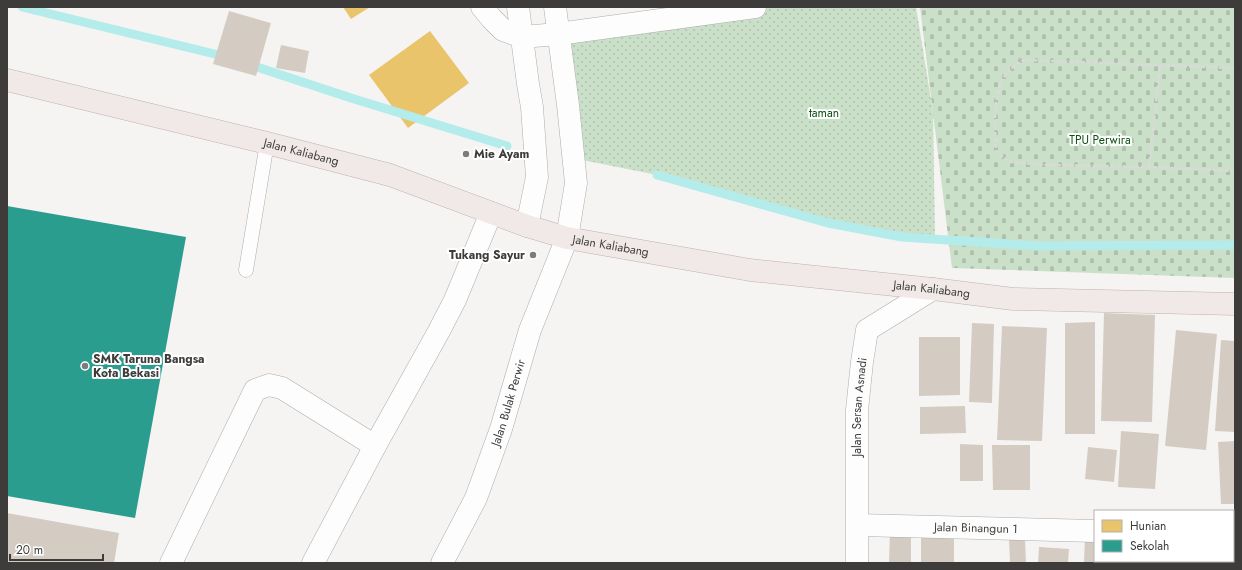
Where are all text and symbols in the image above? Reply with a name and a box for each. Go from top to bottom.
park label: taman [809,104,839,122]
park label: TPU Perwira [1069,131,1131,149]
street label: Jalan Kaliabang [260,133,341,170]
place label: Mie Ayam [474,145,529,163]
marker: Mie Ayam [461,149,471,159]
street label: Jalan Kaliabang [569,230,650,261]
place label: Tukang Sayur [449,246,525,264]
marker: Tukang Sayur [528,250,538,260]
street label: Jalan Kaliabang [890,276,971,303]
place label: SMK Taruna Bangsa Kota Bekasi [93,350,205,382]
street label: Jalan Bulak Perwir [486,356,530,451]
street label: Jalan Sersan Asnadi [848,356,872,459]
marker: SMK Taruna Bangsa Kota Bekasi [80,361,90,371]
legend [1094,510,1234,562]
text: Hunian [1130,517,1166,535]
street label: Jalan Binangun 1 [932,518,1018,538]
scale bar [10,536,103,562]
text: Sekolah [1130,537,1169,555]
text: 20 m [16,541,43,559]

